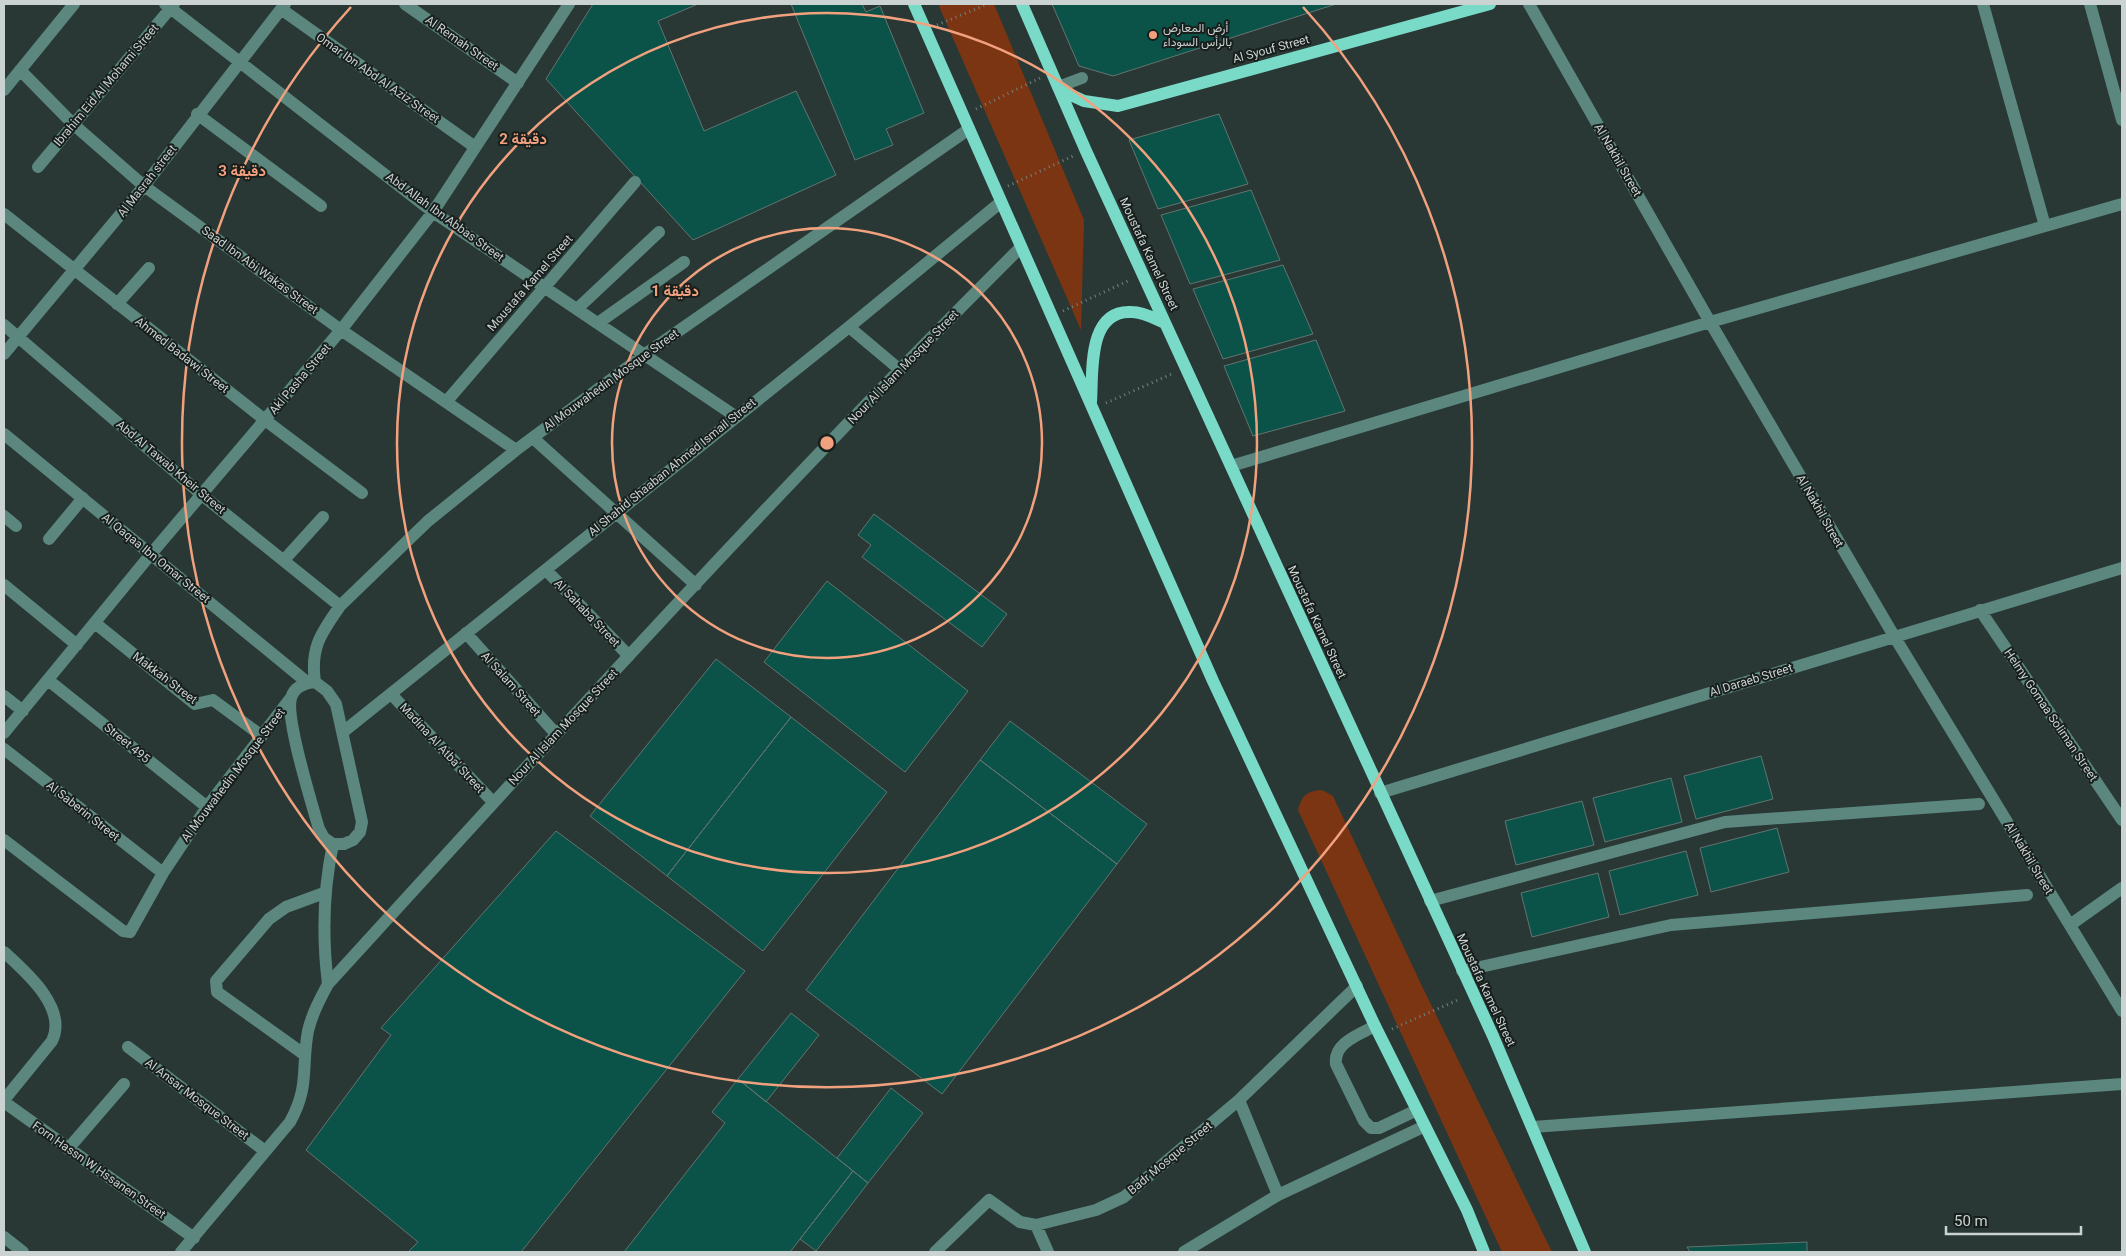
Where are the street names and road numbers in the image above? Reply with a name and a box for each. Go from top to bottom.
street label: Al Remah Street [423,13,501,73]
street label: Ibrahim Eid Al Mohami Street [51,21,161,149]
street label: Omar Ibn Abd Al Aziz Street [314,30,442,126]
street label: Al Syouf Street [1231,32,1311,66]
street label: Al Nakhil Street [1591,121,1645,199]
street label: Al Masrah street [115,142,180,220]
street label: Abd Allah Ibn Abbas Street [383,169,507,265]
street label: Moustafa Kamel Street [1117,195,1181,313]
street label: Saad Ibn Abi Wakas Street [199,223,321,317]
street label: Moustafa Kamel Street [484,232,576,334]
street label: Nour Al Islam Mosque Street [845,307,961,427]
street label: Ahmed Badawi Street [132,314,232,396]
street label: Al Mouwahedin Mosque Street [541,326,681,434]
street label: Akl Pasha Street [266,341,334,417]
street label: Al Shahid Shaaban Ahmed Ismail Street [586,395,758,539]
street label: Abd Al Tawab Kheir Street [114,417,228,517]
street label: Al Nakhil Street [1793,472,1847,550]
street label: Al Qaqaa Ibn Omar Street [99,510,213,606]
street label: Moustafa Kamel Street [1285,563,1349,681]
street label: Al Sahaba Street [551,576,623,650]
street label: Helmy Gomaa Soliman Street [2001,646,2101,784]
street label: Makkah Street [130,649,200,707]
street label: Al Salam Street [478,649,544,719]
street label: Al Daraeb Street [1708,661,1794,699]
street label: Nour Al Islam Mosque Street [506,666,620,788]
street label: Madina Al Atba' Street [397,700,487,796]
street label: Al Mouwahedin Mosque Street [178,705,288,844]
street label: Street 495 [101,720,153,766]
street label: Al Saberin Street [44,778,122,844]
street label: Al Nakhil Street [2002,819,2056,897]
street label: Moustafa Kamel Street [1454,931,1518,1049]
street label: Al Ansar Mosque Street [143,1056,252,1143]
street label: Forn Hassn W Hssanen Street [30,1119,168,1222]
street label: Badr Mosque Street [1125,1119,1215,1197]

